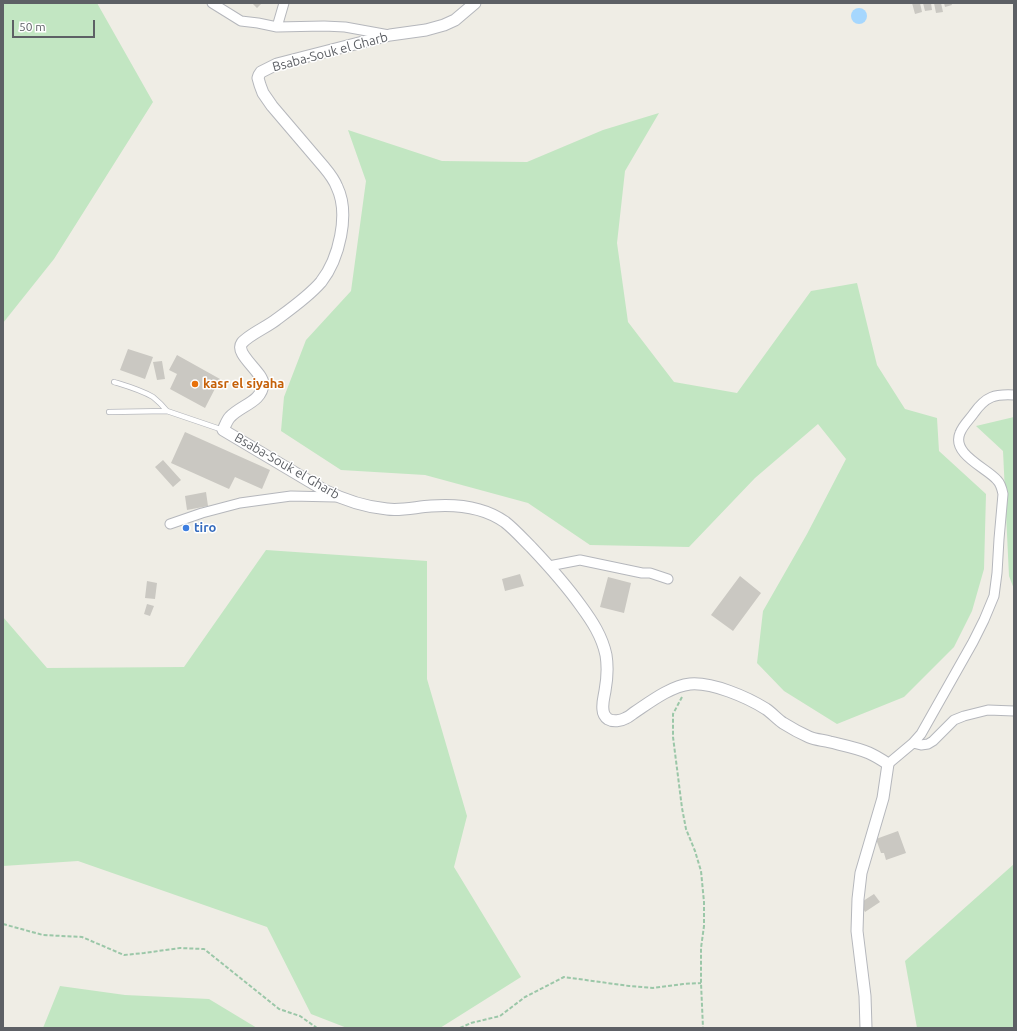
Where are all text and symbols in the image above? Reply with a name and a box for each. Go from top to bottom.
scale bar [14,12,97,38]
text: 50 m [19,20,46,33]
street label: Bsaba-Souk el Gharb [271,29,389,75]
place label: kasr el siyaha [203,376,284,392]
marker: kasr el siyaha [190,379,200,389]
street label: Bsaba-Souk el Gharb [232,430,342,502]
place label: tiro [194,520,216,536]
marker: tiro [181,523,191,533]

